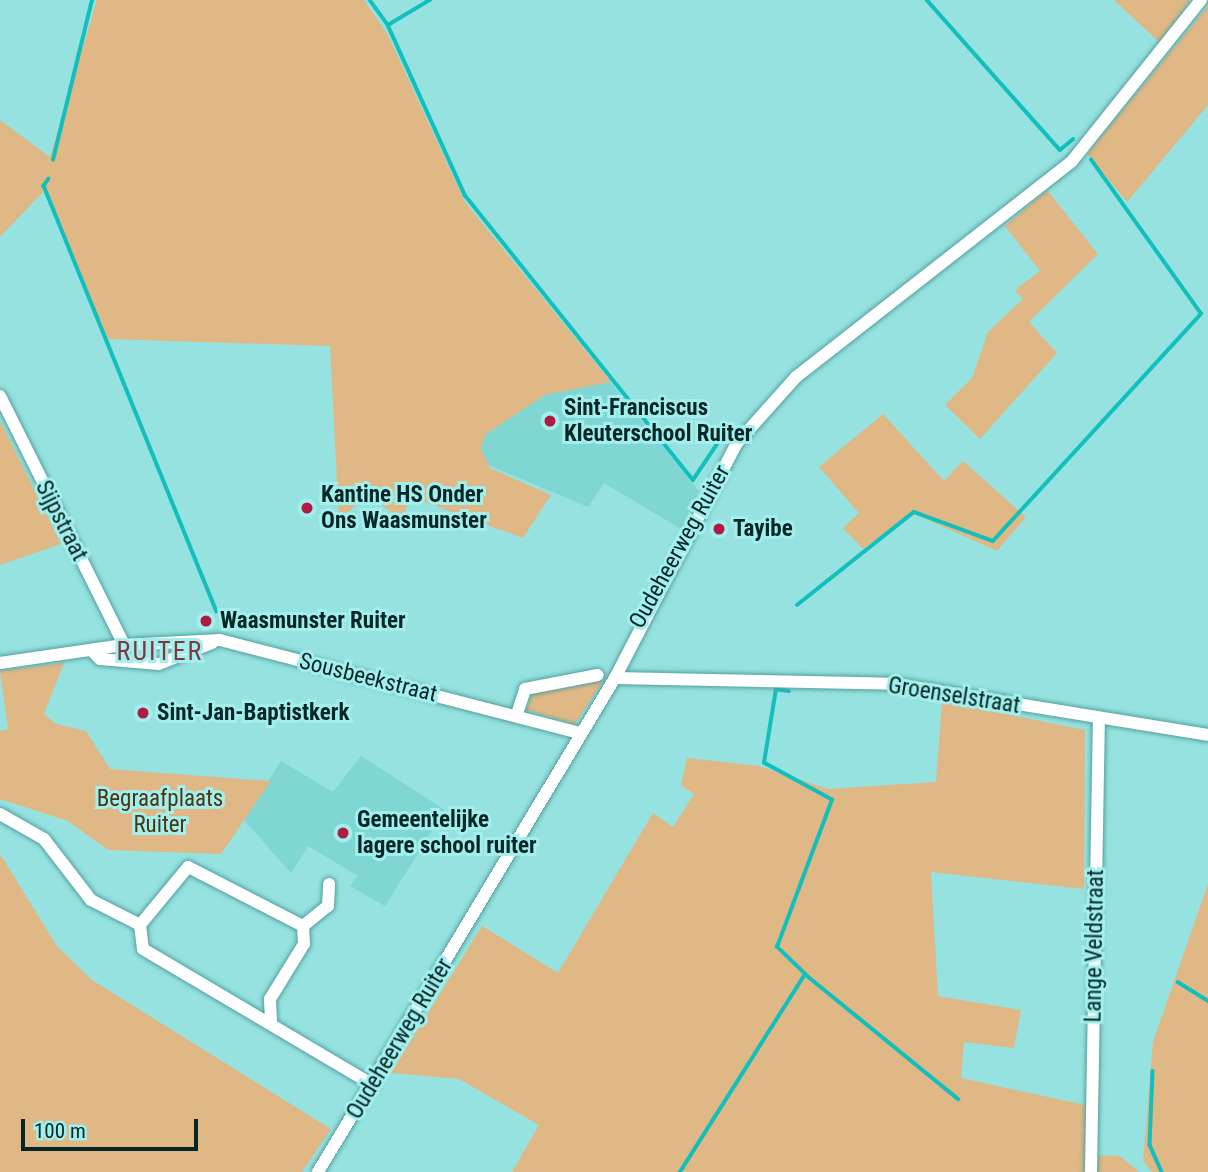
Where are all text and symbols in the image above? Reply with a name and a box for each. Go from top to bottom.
place label: Sint-Franciscus Kleuterschool Ruiter [564,394,752,448]
marker: Sint-Franciscus Kleuterschool Ruiter [542,413,558,429]
street label: Oudeheerweg Ruiter [624,460,736,634]
street label: Sijpstraat [29,476,93,566]
place label: Kantine HS Onder Ons Waasmunster [321,481,487,535]
marker: Kantine HS Onder Ons Waasmunster [299,500,315,516]
place label: Tayibe [733,515,793,543]
marker: Tayibe [711,521,727,537]
place label: Waasmunster Ruiter [220,607,406,635]
marker: Waasmunster Ruiter [198,613,214,629]
district label: RUITER [117,636,203,668]
street label: Sousbeekstraat [296,648,440,708]
street label: Groenselstraat [886,672,1022,720]
place label: Sint-Jan-Baptistkerk [157,699,349,727]
marker: Sint-Jan-Baptistkerk [135,705,151,721]
park label: Begraafplaats Ruiter [97,785,223,839]
place label: Gemeentelijke lagere school ruiter [357,806,537,860]
marker: Gemeentelijke lagere school ruiter [335,825,351,841]
street label: Lange Veldstraat [1080,869,1110,1023]
street label: Oudeheerweg Ruiter [341,954,459,1124]
scale bar [24,1106,201,1150]
text: 100 m [34,1119,86,1143]

